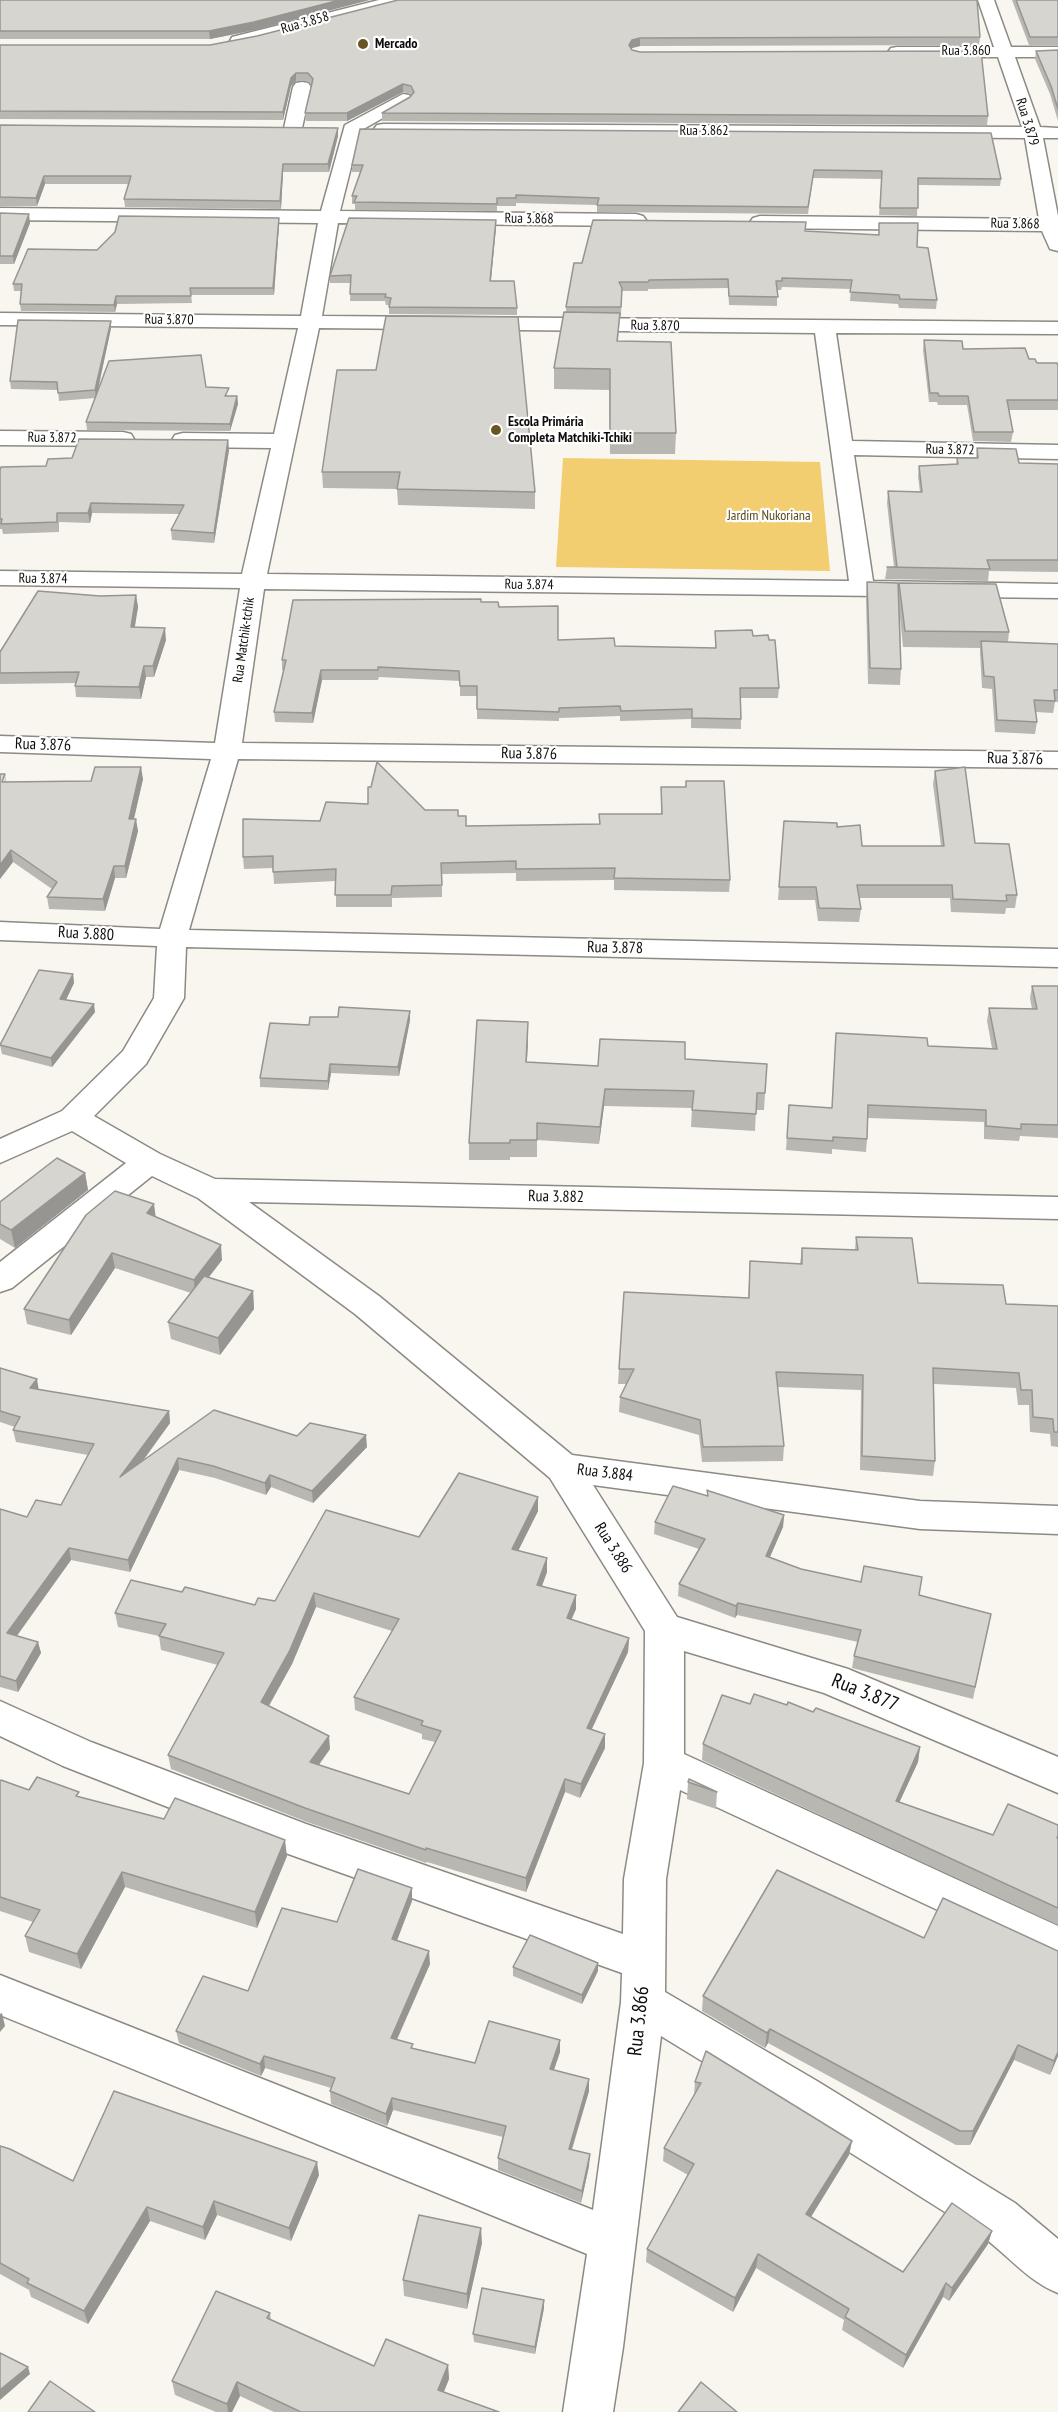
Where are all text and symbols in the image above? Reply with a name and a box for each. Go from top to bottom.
street label: Rua 3.858 [279,8,331,38]
place label: Mercado [375,36,418,52]
marker: Mercado [356,37,370,51]
street label: Rua 3.860 [941,43,991,59]
street label: Rua 3.879 [1012,96,1042,148]
street label: Rua 3.862 [679,123,729,139]
street label: Rua 3.868 [504,210,554,228]
street label: Rua 3.868 [990,215,1040,233]
street label: Rua 3.870 [144,311,194,329]
street label: Rua 3.870 [630,317,680,335]
place label: Escola Primária Completa Matchiki-Tchiki [508,414,632,446]
marker: Escola Primária Completa Matchiki-Tchiki [489,423,503,437]
street label: Rua 3.872 [27,429,77,447]
street label: Rua 3.872 [925,441,975,459]
park label: Jardim Nukoriana [727,508,811,524]
street label: Rua 3.874 [18,570,68,588]
street label: Rua 3.874 [504,576,554,594]
street label: Rua Matchik-tchik [230,596,258,684]
street label: Rua 3.876 [15,734,71,756]
street label: Rua 3.876 [501,744,557,764]
street label: Rua 3.876 [987,749,1043,769]
street label: Rua 3.880 [58,923,114,945]
street label: Rua 3.878 [587,938,643,958]
street label: Rua 3.882 [528,1187,584,1207]
street label: Rua 3.884 [576,1460,634,1486]
street label: Rua 3.886 [590,1519,636,1577]
street label: Rua 3.877 [828,1669,902,1717]
street label: Rua 3.866 [623,1985,655,2057]

